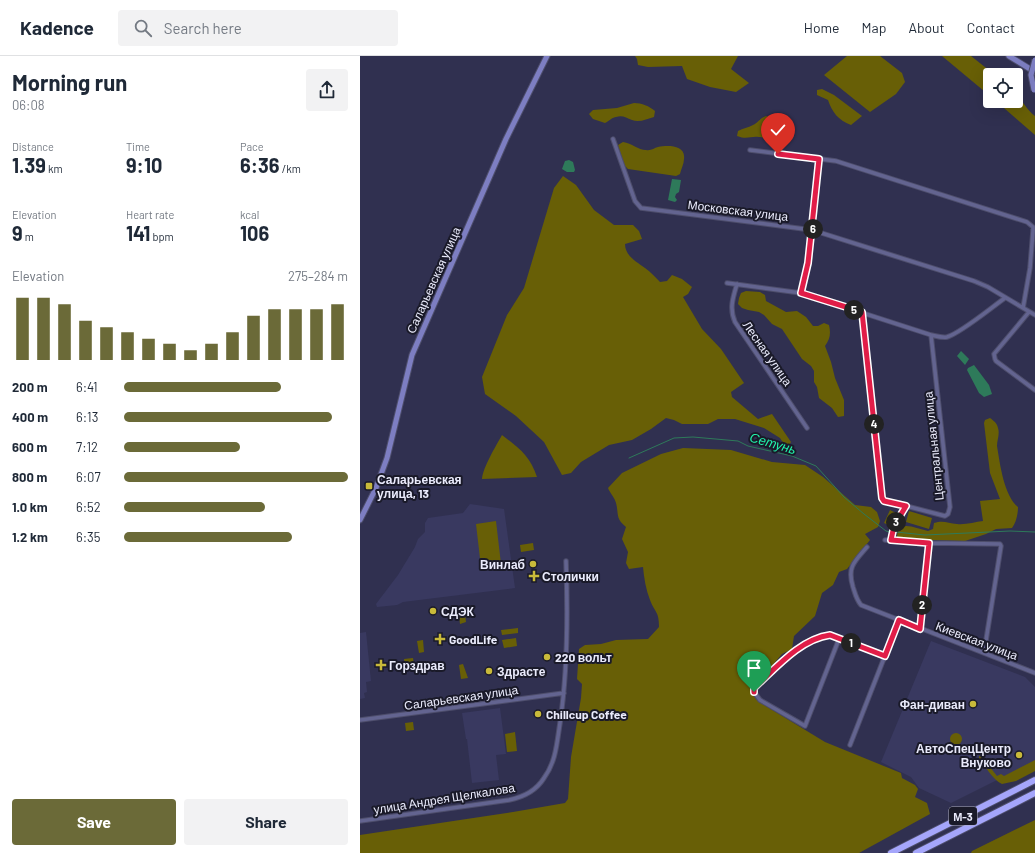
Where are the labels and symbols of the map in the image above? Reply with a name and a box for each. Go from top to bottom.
pin [761,113,795,154]
street label: Московская улица [687,197,789,224]
pin: 6 [803,219,823,239]
street label: Саларьевская улица [403,224,464,336]
pin: 5 [844,300,864,320]
street label: Лесная улица [740,318,796,389]
street label: Центральная улица [920,390,947,501]
pin: 4 [864,414,884,434]
water label: Сетунь [748,429,798,457]
place label: Саларьевская улица, 13 [377,472,462,501]
marker: Саларьевская улица, 13 [364,481,374,491]
pin: 3 [886,512,906,532]
place label: Винлаб [480,557,525,571]
marker: Винлаб [528,559,538,569]
place label: Столички [542,569,599,583]
marker: Столички [529,571,539,581]
pin: 2 [912,595,932,615]
place label: СДЭК [441,604,475,619]
marker: СДЭК [428,606,438,616]
street label: Киевская улица [934,618,1020,663]
place label: GoodLife [449,632,498,646]
marker: GoodLife [434,633,446,645]
pin: 1 [841,633,861,653]
place label: 220 вольт [555,650,612,664]
pin [737,651,771,692]
marker: 220 вольт [542,652,552,662]
place label: Горздрав [389,658,445,673]
marker: Горздрав [376,660,386,670]
place label: Здрасте [497,664,546,679]
marker: Здрасте [484,666,494,676]
street label: Саларьевская улица [403,682,519,713]
place label: Фан-диван [900,697,965,712]
marker: Фан-диван [968,699,978,709]
place label: Chillcup Coffee [546,707,627,721]
marker: Chillcup Coffee [533,709,543,719]
place label: АвтоСпецЦентр Внуково [916,741,1011,770]
marker: АвтоСпецЦентр Внуково [1014,750,1024,760]
street label: улица Андрея Щелкалова [372,780,516,817]
road number: М-3 [949,807,977,825]

